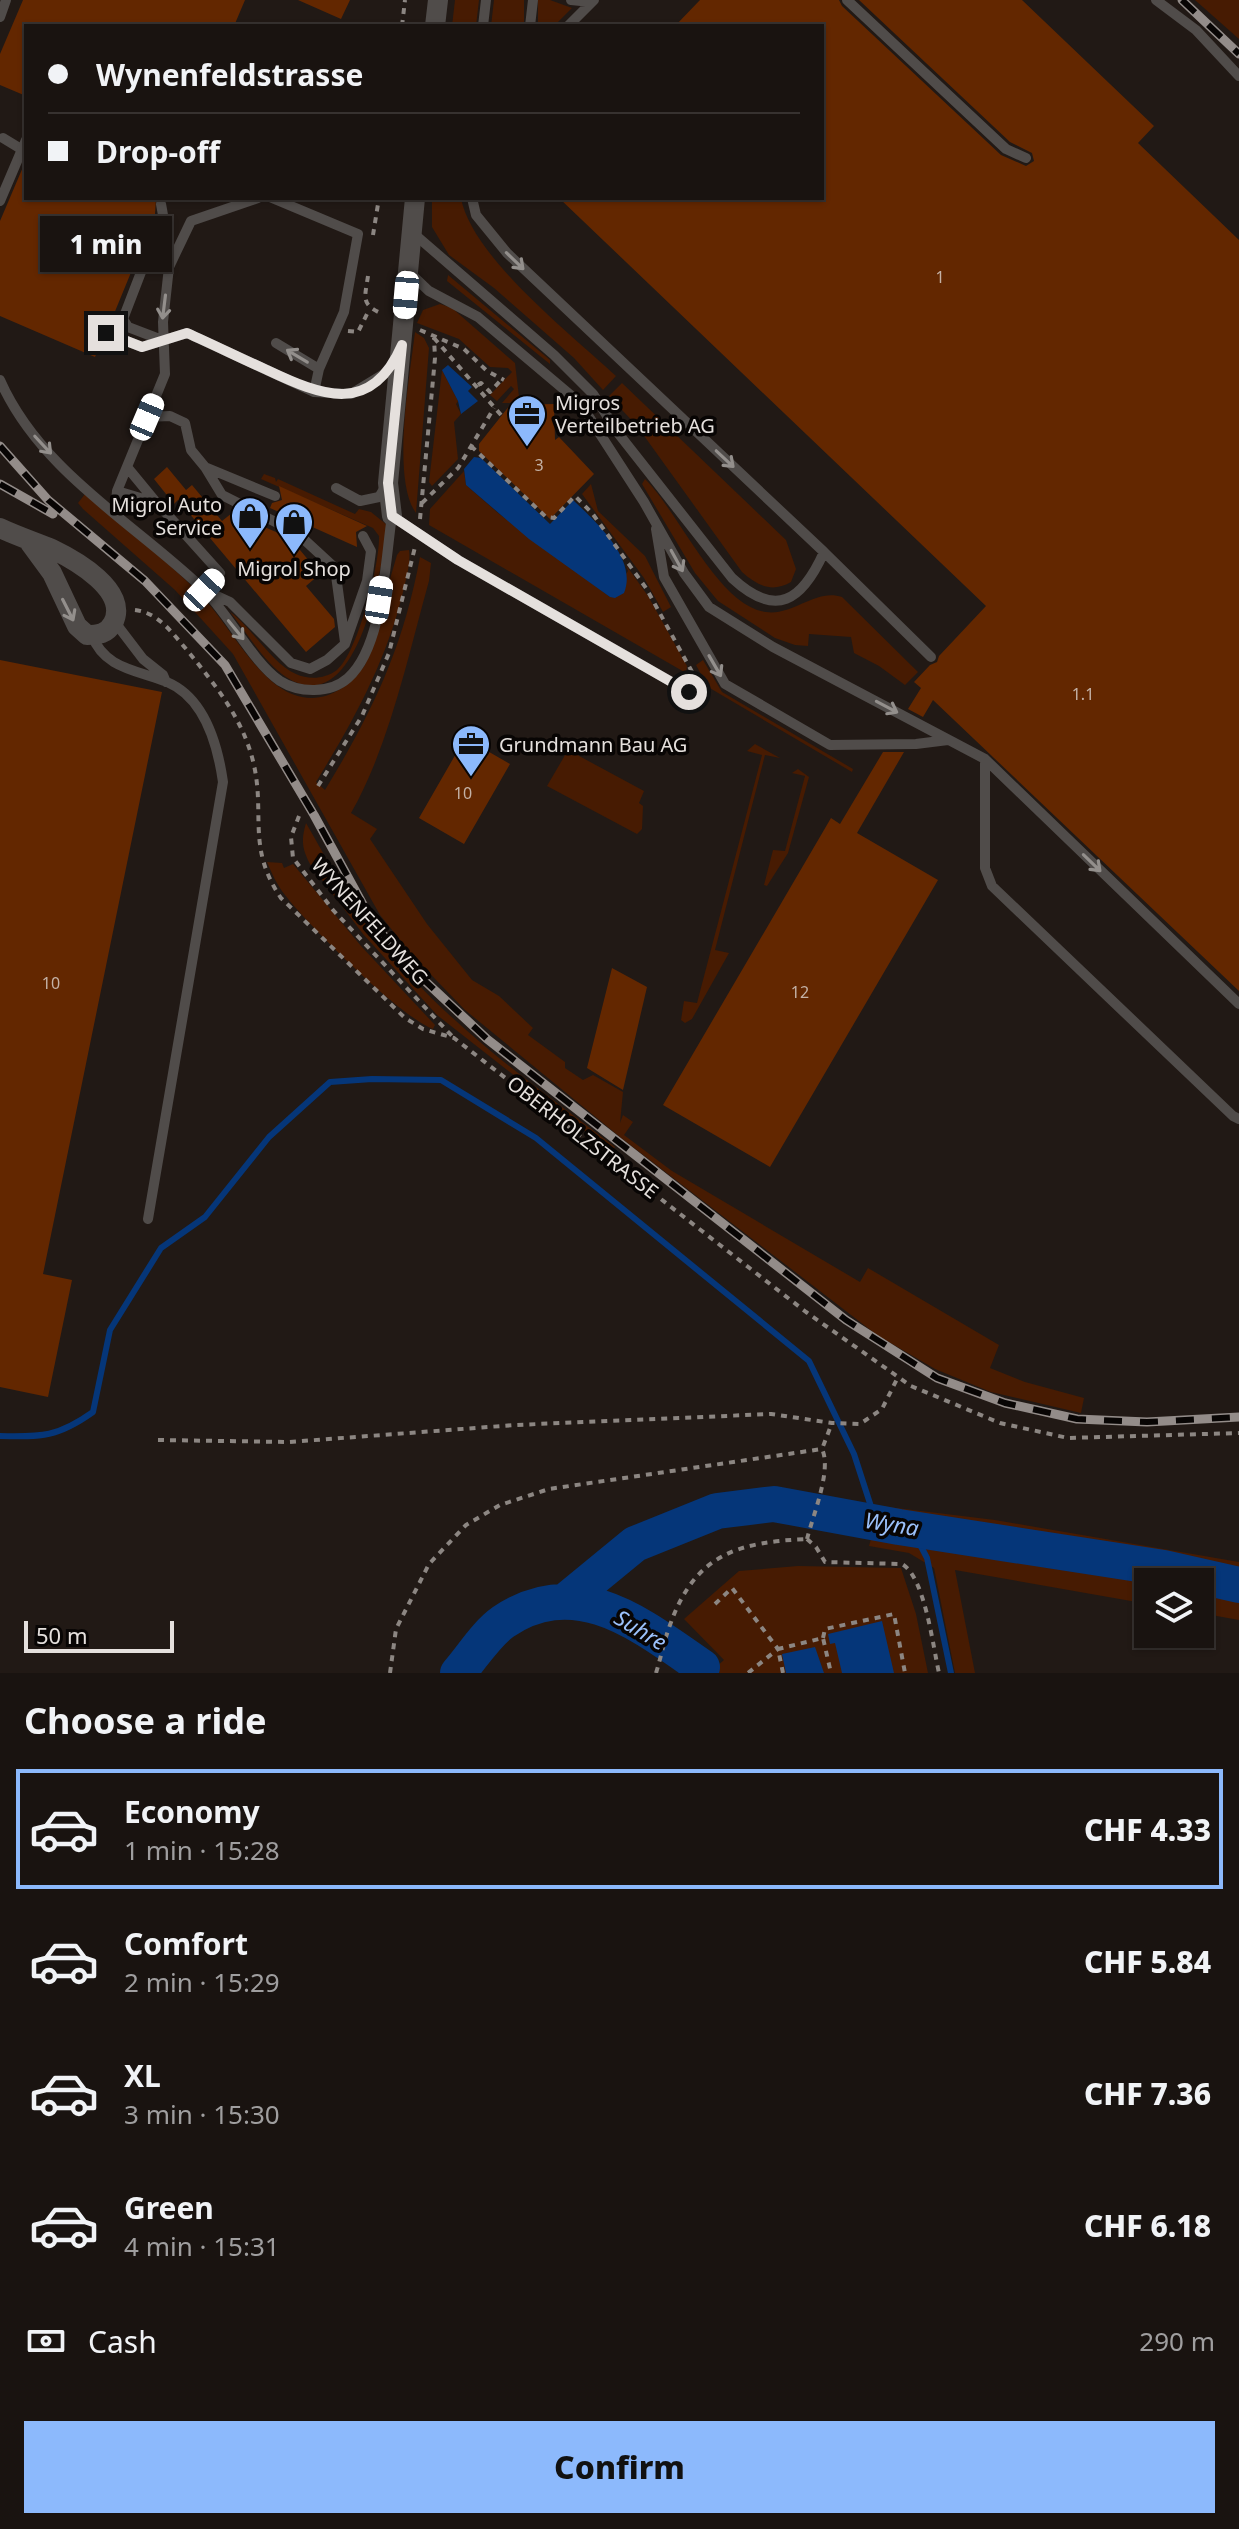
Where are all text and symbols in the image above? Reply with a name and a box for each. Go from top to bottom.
text: Wynenfeldstrasse [96,54,363,95]
text: Drop-off [96,131,220,172]
callout: 1 min [40,217,172,273]
text: 1 min [70,226,142,262]
one-way arrow [505,251,525,270]
house number: 1 [935,266,945,288]
car [392,270,420,320]
one-way arrow [157,293,172,320]
route end [88,315,124,351]
one-way arrow [286,348,309,364]
place label: Migros Verteilbetrieb AG [555,389,715,439]
car [127,390,167,444]
office icon: Migros Verteilbetrieb AG [506,393,548,448]
one-way arrow [34,435,53,455]
one-way arrow [714,449,734,467]
house number: 3 [534,454,544,476]
place label: Migrol Auto Service [112,491,222,541]
shop icon: Migrol Auto Service [229,495,271,550]
shop icon: Migrol Shop [273,501,315,556]
one-way arrow [669,549,685,572]
place label: Migrol Shop [237,555,351,582]
car [179,564,229,616]
car [363,574,395,626]
one-way arrow [61,598,77,622]
one-way arrow [227,620,245,640]
one-way arrow [708,654,723,678]
route start [671,674,707,710]
house number: 1.1 [1072,683,1094,705]
one-way arrow [874,700,898,716]
office icon: Grundmann Bau AG [450,723,492,778]
place label: Grundmann Bau AG [499,731,687,758]
house number: 10 [454,782,472,804]
street label: WYNENFELDWEG [306,852,434,990]
one-way arrow [1082,853,1101,872]
house number: 10 [42,972,60,994]
house number: 12 [791,981,809,1003]
street label: OBERHOLZSTRASSE [502,1069,664,1205]
water label: Wyna [863,1504,922,1542]
map controls [1134,1568,1214,1648]
button: layers [1134,1568,1214,1648]
water label: Suhre [609,1602,673,1656]
scale bar [24,1617,174,1653]
text: 50 m [36,1620,87,1650]
text: Choose a ride [24,1696,266,1745]
text: Economy [124,1791,260,1832]
icon: car [28,1793,100,1865]
text: CHF 4.33 [1084,1809,1211,1850]
text: 1 min · 15:28 [124,1832,280,1868]
text: Comfort [124,1923,248,1964]
icon: car [28,1925,100,1997]
text: CHF 5.84 [1084,1941,1211,1982]
text: 2 min · 15:29 [124,1964,280,2000]
text: XL [124,2055,161,2096]
icon: car [28,2057,100,2129]
text: CHF 7.36 [1084,2073,1211,2114]
text: 3 min · 15:30 [124,2096,280,2132]
text: Green [124,2187,214,2228]
icon: car [28,2189,100,2261]
text: CHF 6.18 [1084,2205,1211,2246]
text: 4 min · 15:31 [124,2228,280,2264]
icon: cash [24,2319,68,2363]
text: Cash [88,2321,157,2362]
text: 290 m [1139,2323,1215,2359]
button: Confirm [24,2421,1215,2513]

